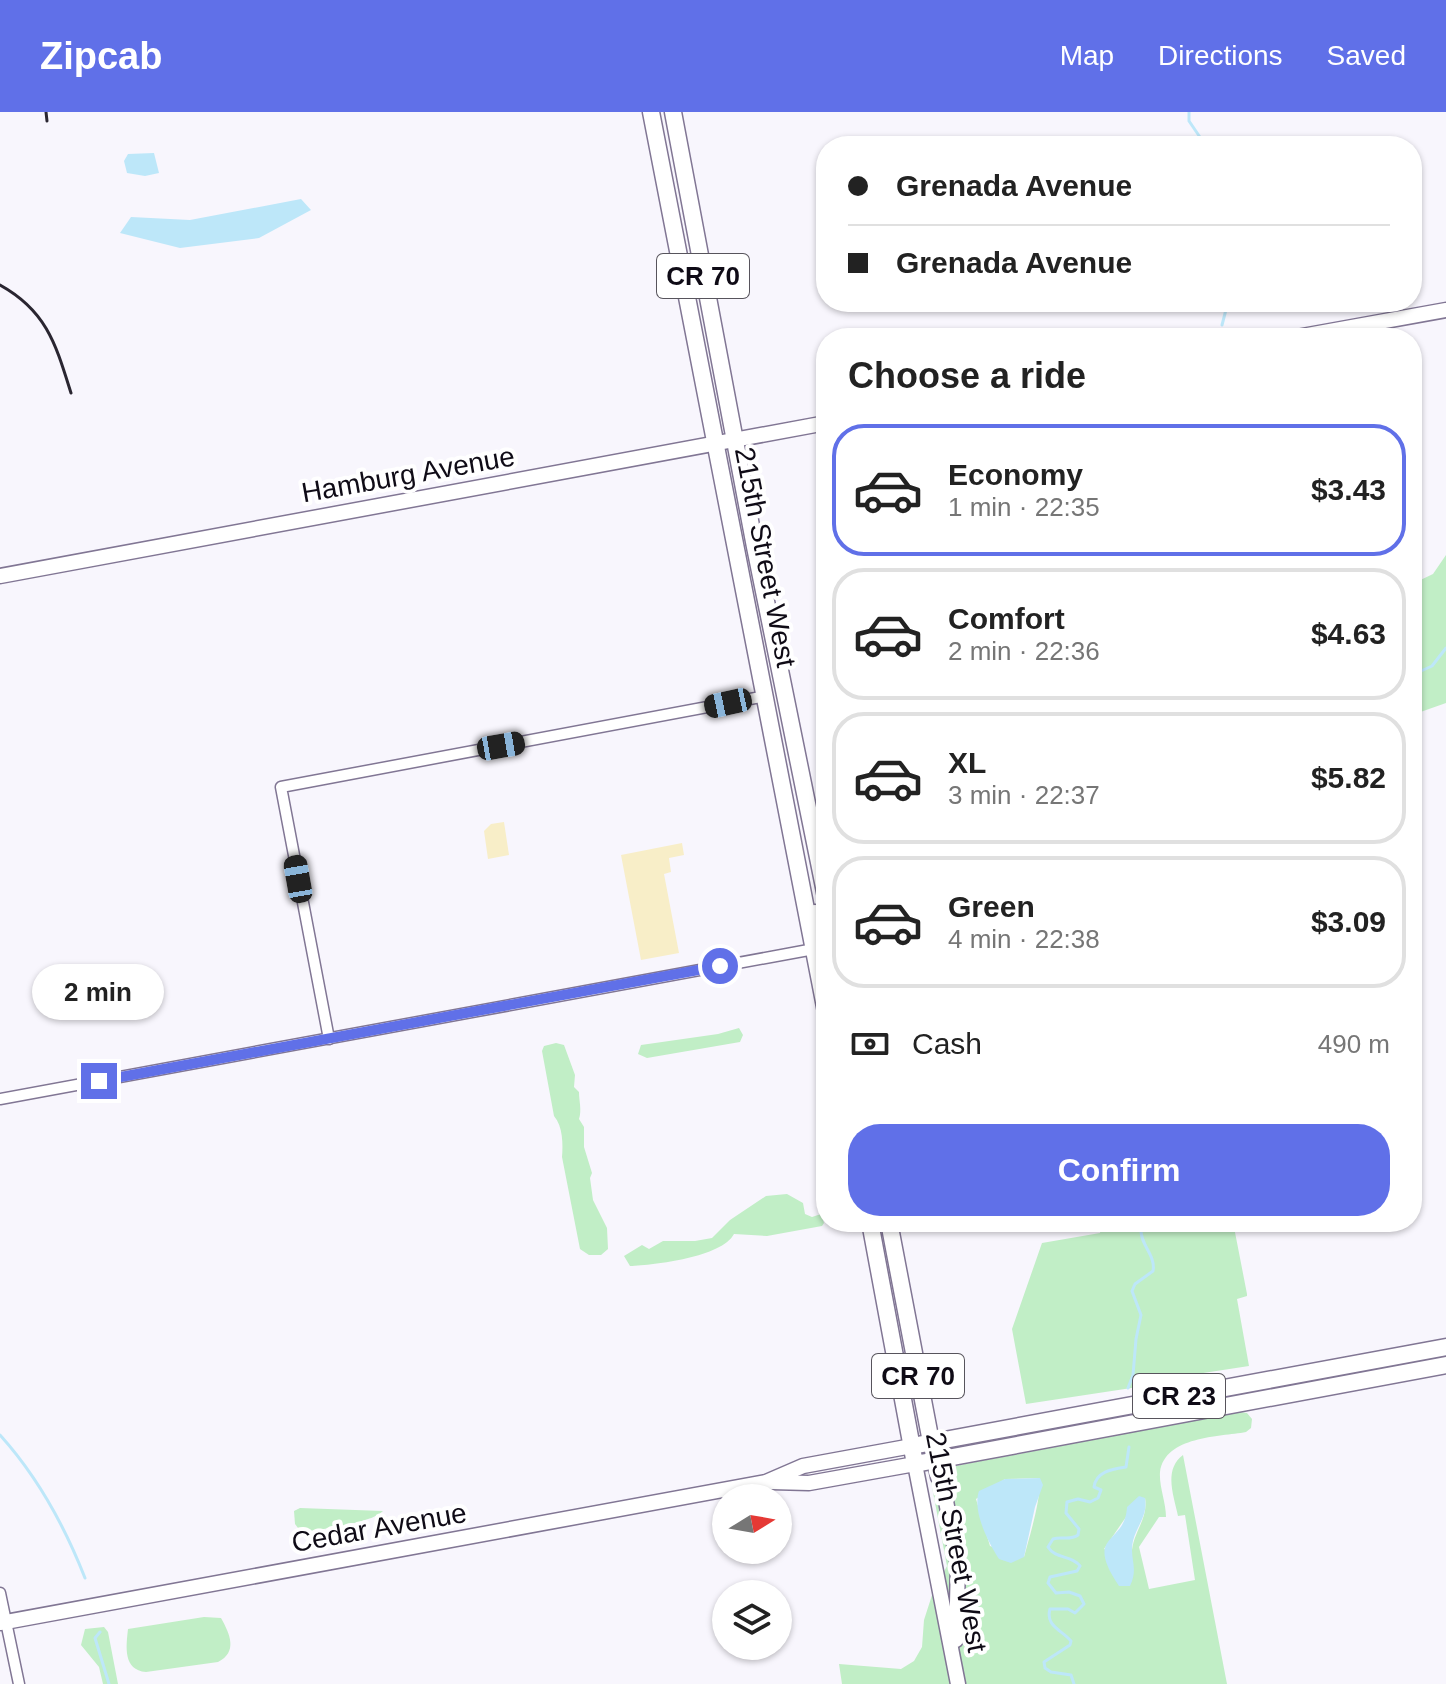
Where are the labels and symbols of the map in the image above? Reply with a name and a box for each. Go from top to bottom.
road number: CR 70 [657,254,749,298]
street label: Hamburg Avenue [299,440,517,508]
street label: 215th Street West [729,444,802,670]
car [702,686,754,720]
car [475,730,527,762]
car [282,853,314,905]
route start [702,948,738,984]
callout: 2 min [33,965,165,1021]
route end [81,1063,117,1099]
road number: CR 70 [872,1354,964,1398]
road number: CR 23 [1133,1374,1225,1418]
street label: 215th Street West [920,1429,993,1655]
north arrow [712,1484,792,1564]
street label: Cedar Avenue [289,1497,469,1558]

